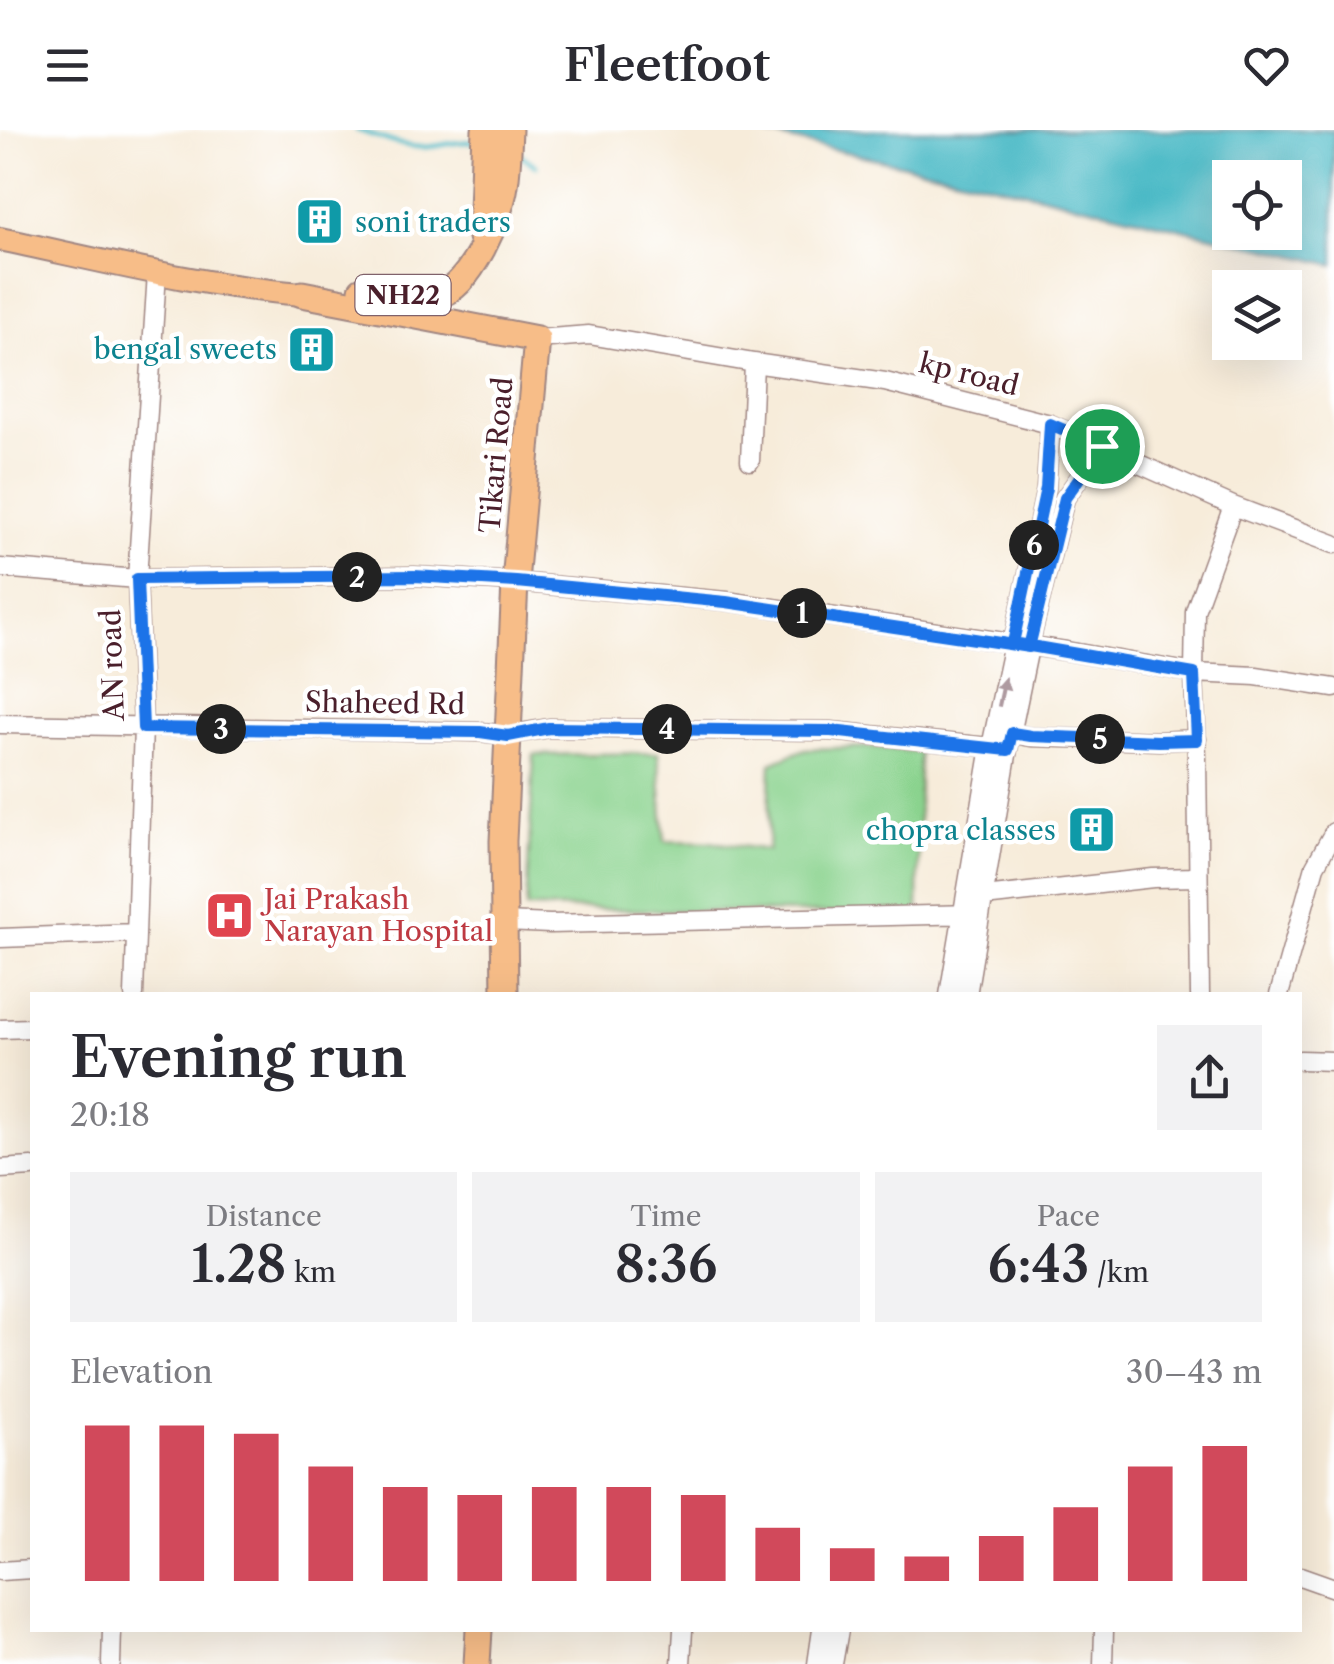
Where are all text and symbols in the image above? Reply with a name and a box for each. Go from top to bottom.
text: Fleetfoot [564,37,770,93]
icon: menu [40,38,95,93]
icon: heart [1239,38,1294,93]
map controls [1212,160,1302,360]
button: locate [1212,160,1302,250]
building icon: soni traders [294,196,346,248]
place label: soni traders [355,205,511,239]
button: layers [1212,270,1302,360]
road number: NH22 [356,275,450,315]
building icon: bengal sweets [286,323,338,375]
place label: bengal sweets [94,332,277,366]
street label: kp road [916,345,1022,403]
street label: Tikari Road [472,376,520,534]
pin [1060,404,1145,489]
icon: arrive [1075,419,1130,474]
pin: 6 [1009,520,1059,570]
text: 6 [1026,528,1042,562]
pin: 2 [332,552,382,602]
text: 2 [349,560,365,594]
pin: 1 [777,588,827,638]
text: 1 [796,596,808,630]
street label: AN road [93,609,131,722]
one-way arrow [995,676,1011,707]
street label: Shaheed Rd [305,685,465,721]
pin: 3 [196,704,246,754]
pin: 4 [642,704,692,754]
text: 3 [213,712,229,746]
text: 4 [659,712,675,746]
pin: 5 [1075,714,1125,764]
text: 5 [1092,722,1108,756]
building icon: chopra classes [1065,804,1117,856]
place label: chopra classes [866,813,1056,847]
place label: Jai Prakash Narayan Hospital [260,882,493,948]
hospital icon: Jai Prakash Narayan Hospital [203,889,255,941]
text: Evening run [70,1024,407,1091]
button: share [1157,1025,1262,1130]
text: 20:18 [70,1095,150,1134]
text: Distance [206,1199,322,1233]
text: Time [631,1199,701,1233]
text: Pace [1037,1199,1100,1233]
text: 1.28 [191,1233,286,1295]
text: 8:36 [615,1233,717,1295]
text: 6:43 [988,1233,1089,1295]
text: km [286,1255,336,1289]
text: /km [1089,1255,1149,1289]
text: Elevation [70,1352,213,1391]
text: 30–43 m [1126,1352,1262,1391]

